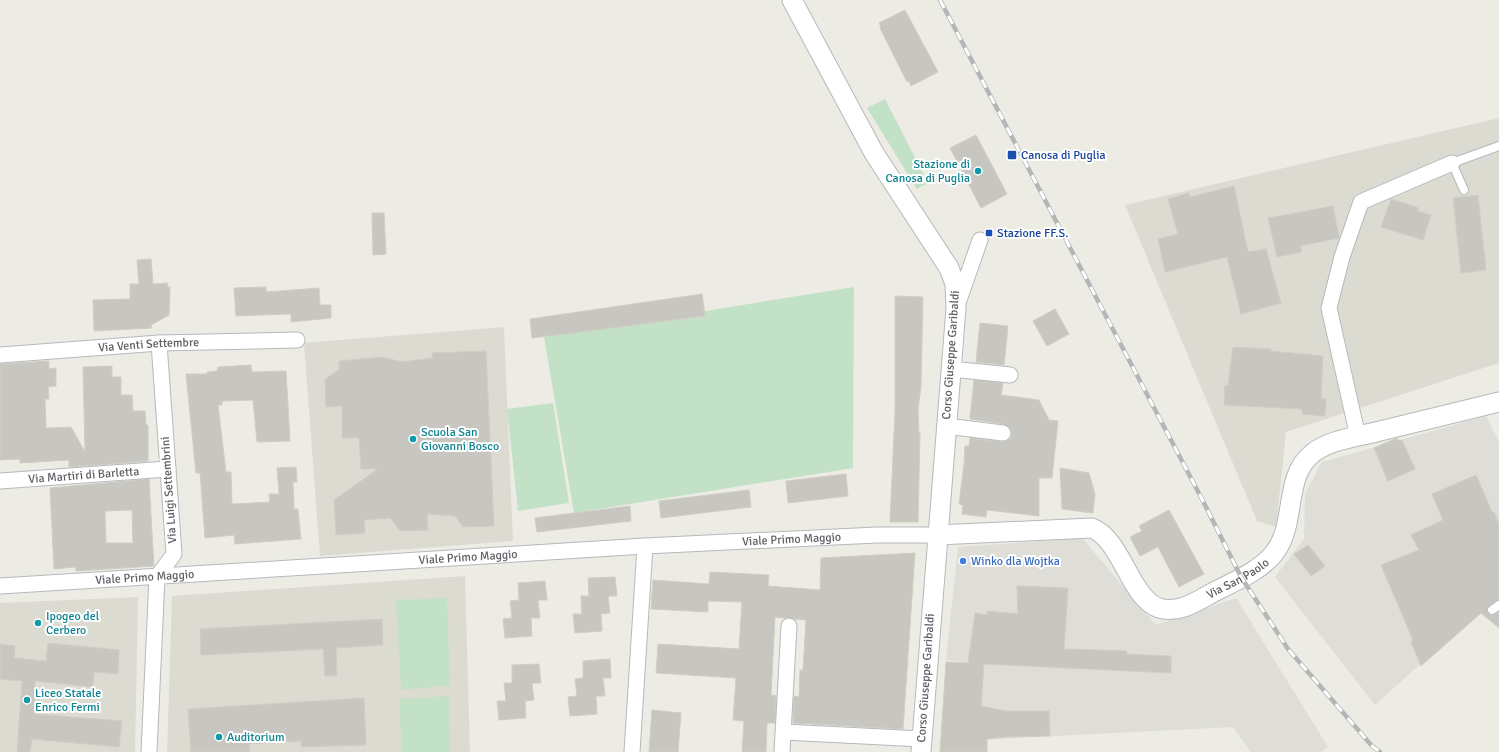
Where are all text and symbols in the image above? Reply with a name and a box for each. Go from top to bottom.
place label: Canosa di Puglia [1021,148,1106,163]
marker: Canosa di Puglia [1006,149,1018,161]
place label: Stazione di Canosa di Puglia [885,157,970,186]
marker: Stazione di Canosa di Puglia [973,166,983,176]
place label: Stazione FF.S. [997,226,1068,241]
marker: Stazione FF.S. [984,228,994,238]
street label: Corso Giuseppe Garibaldi [939,290,963,420]
street label: Via Venti Settembre [98,335,199,355]
place label: Scuola San Giovanni Bosco [421,425,499,454]
marker: Scuola San Giovanni Bosco [408,434,418,444]
street label: Via Luigi Settembrini [158,436,180,544]
street label: Via Martiri di Barletta [28,464,140,486]
street label: Viale Primo Maggio [742,529,842,549]
street label: Viale Primo Maggio [418,546,518,568]
place label: Winko dla Wojtka [971,554,1060,569]
street label: Via San Paolo [1204,555,1272,602]
marker: Winko dla Wojtka [958,556,968,566]
street label: Viale Primo Maggio [95,566,195,588]
place label: Ipogeo del Cerbero [46,609,100,638]
street label: Corso Giuseppe Garibaldi [914,613,938,743]
marker: Ipogeo del Cerbero [33,618,43,628]
place label: Liceo Statale Enrico Fermi [35,686,101,715]
marker: Liceo Statale Enrico Fermi [22,695,32,705]
place label: Auditorium [227,730,285,745]
marker: Auditorium [214,732,224,742]

